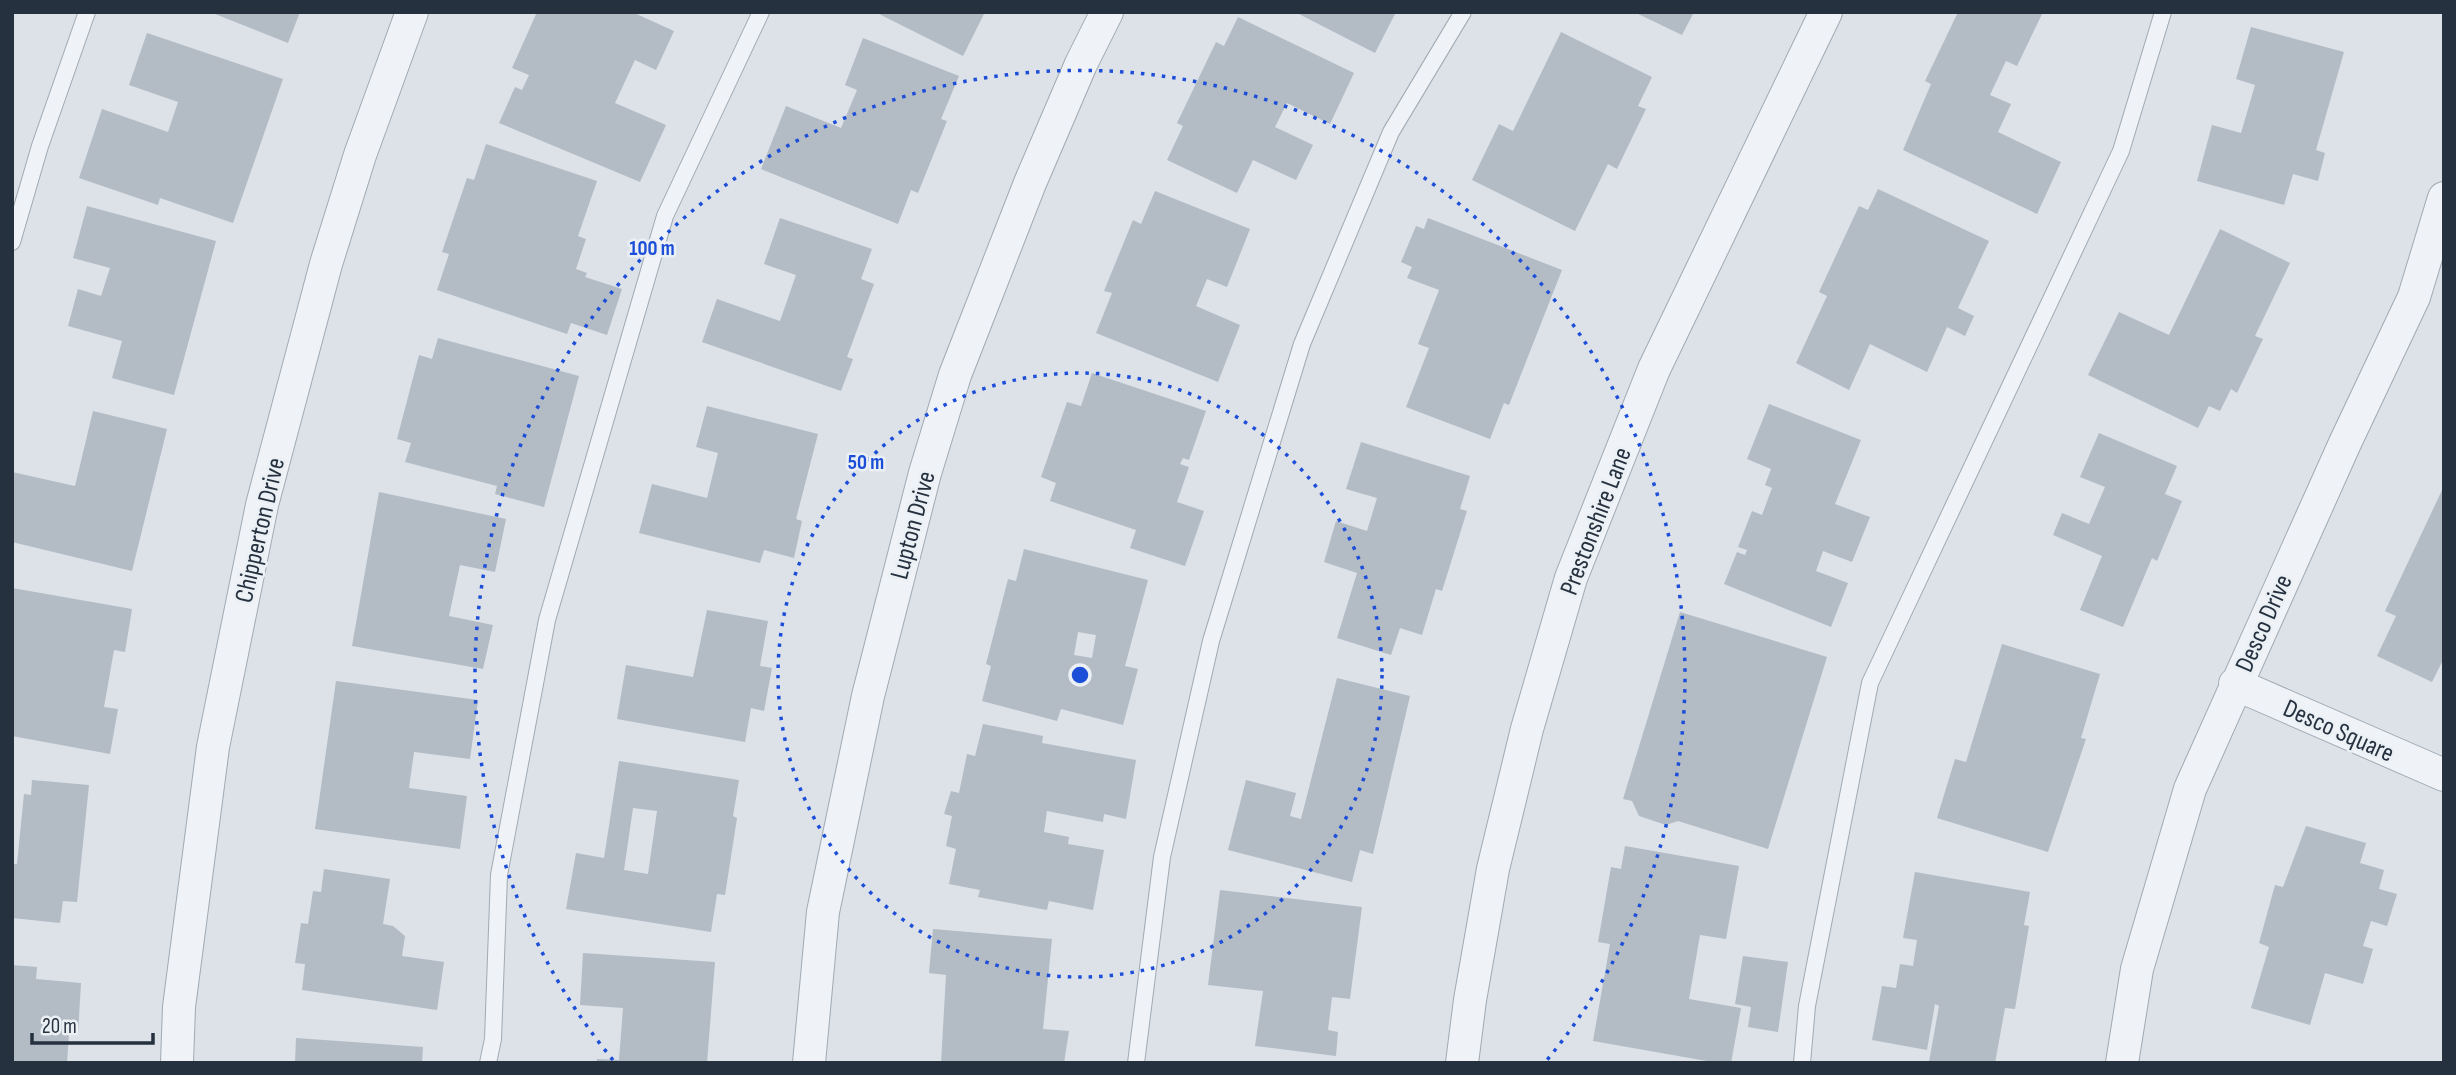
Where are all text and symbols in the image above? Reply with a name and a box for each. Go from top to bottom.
text: 100 m [629,236,675,261]
street label: Prestonshire Lane [1554,443,1639,600]
text: 50 m [848,450,884,475]
street label: Chipperton Drive [229,455,292,606]
street label: Lupton Drive [884,468,943,583]
street label: Desco Drive [2229,570,2300,677]
centre of rings [1068,663,1092,687]
street label: Desco Square [2278,693,2399,770]
scale bar [32,1002,152,1046]
text: 20 m [42,1014,77,1039]

